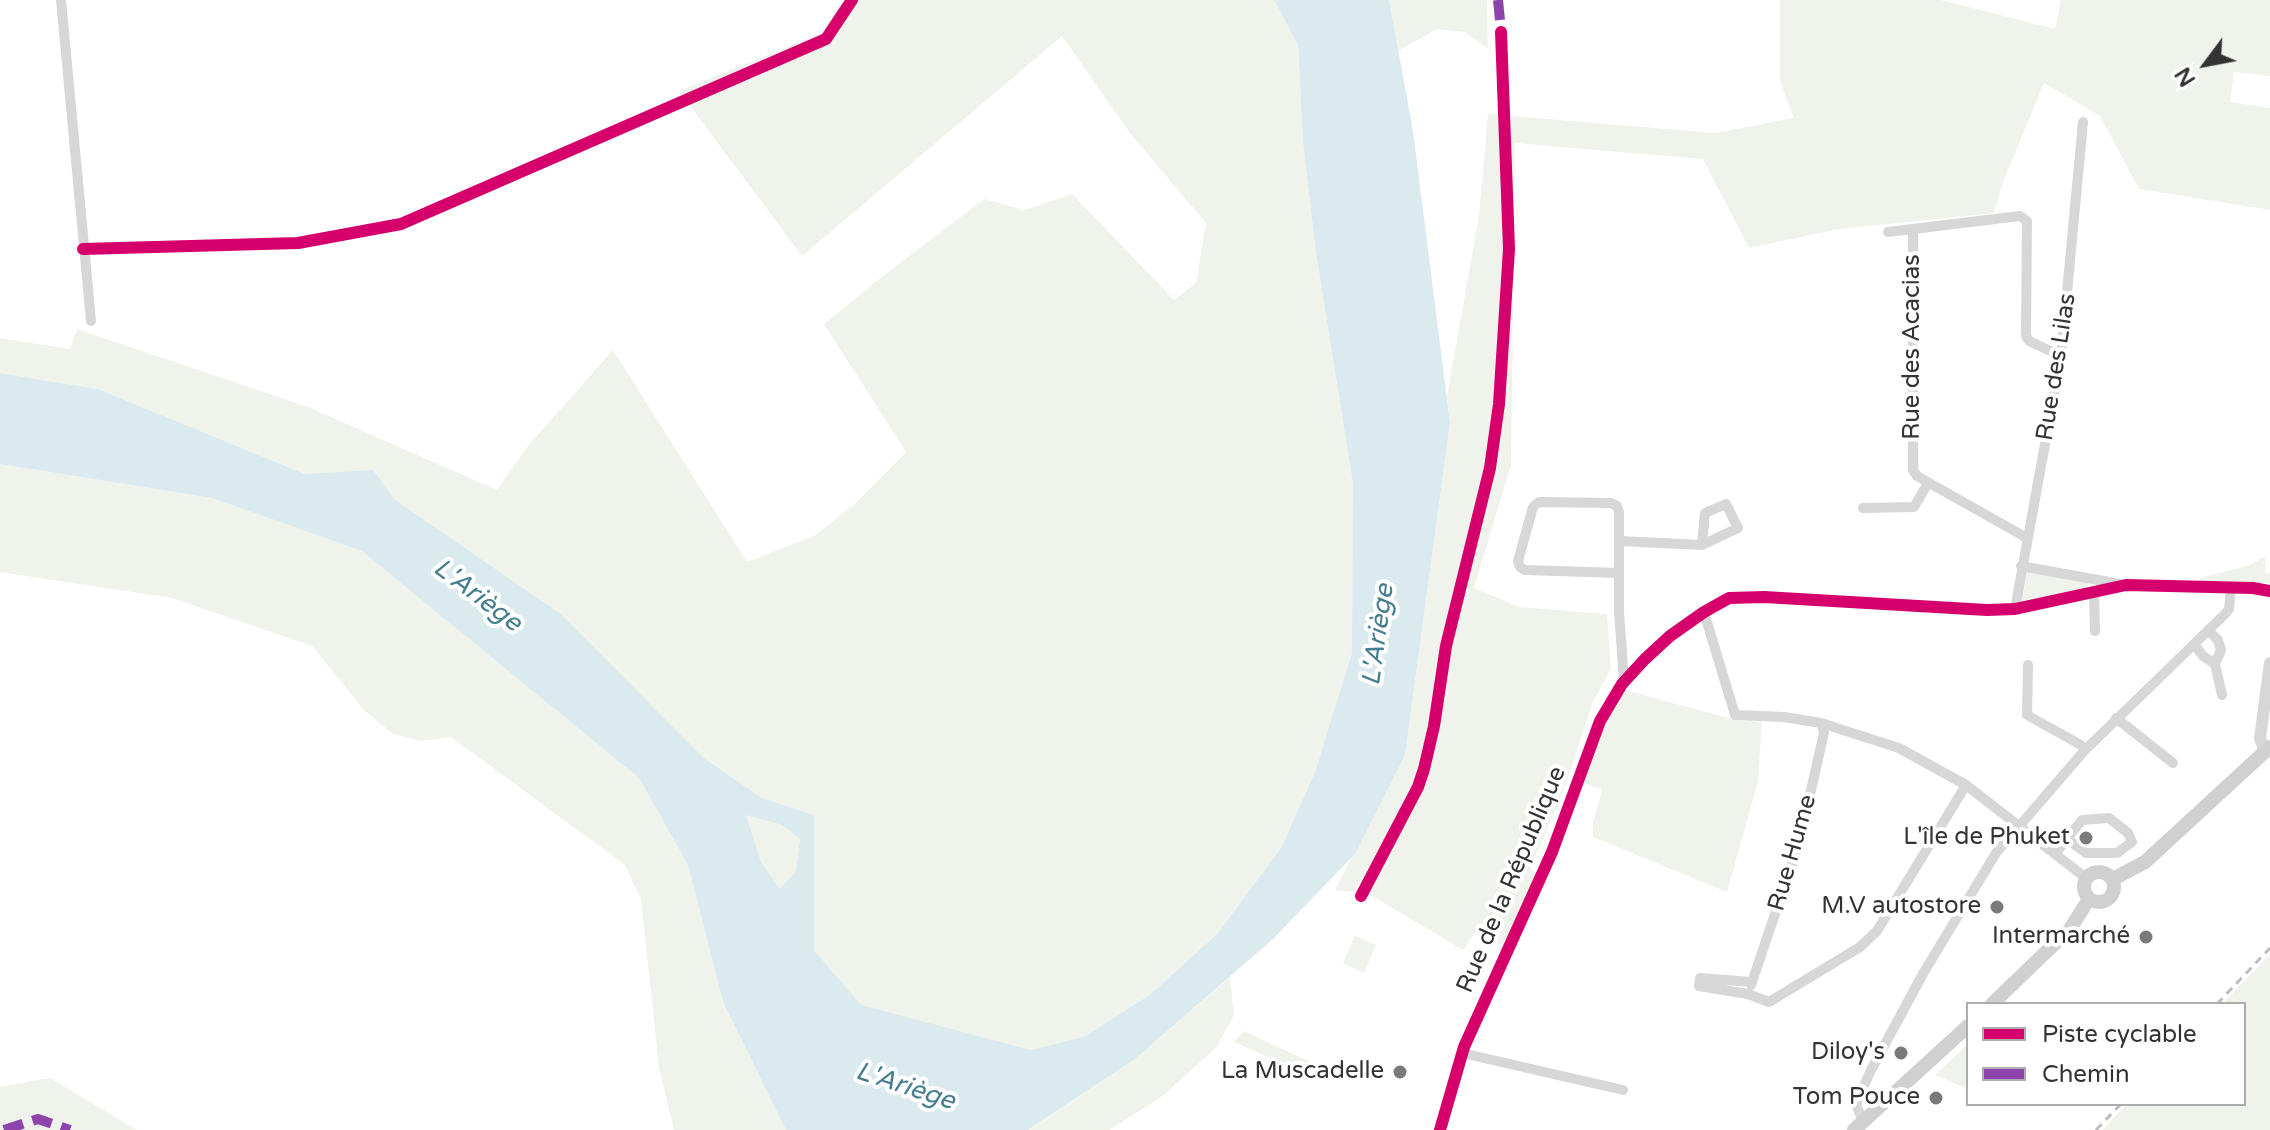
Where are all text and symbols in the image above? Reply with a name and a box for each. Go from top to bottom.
north arrow [2166,24,2246,104]
text: N [2170,62,2201,91]
street label: Rue des Acacias [1899,254,1927,440]
street label: Rue des Lilas [2031,291,2083,443]
water label: L'Ariège [427,553,527,639]
water label: L'Ariège [1356,582,1402,688]
street label: Rue de la République [1451,762,1573,998]
street label: Rue Hume [1763,792,1823,914]
place label: L'île de Phuket [1903,824,2070,852]
marker: L'île de Phuket [2077,829,2095,847]
place label: M.V autostore [1821,893,1981,921]
marker: M.V autostore [1988,898,2006,916]
place label: Intermarché [1992,923,2130,951]
marker: Intermarché [2137,928,2155,946]
legend [1966,1002,2246,1106]
text: Piste cyclable [2042,1020,2197,1049]
place label: Diloy's [1811,1039,1885,1067]
marker: Diloy's [1892,1044,1910,1062]
water label: L'Ariège [852,1056,958,1118]
place label: La Muscadelle [1221,1058,1384,1086]
text: Chemin [2042,1060,2130,1089]
marker: La Muscadelle [1391,1063,1409,1081]
place label: Tom Pouce [1793,1084,1920,1112]
marker: Tom Pouce [1927,1089,1945,1107]

